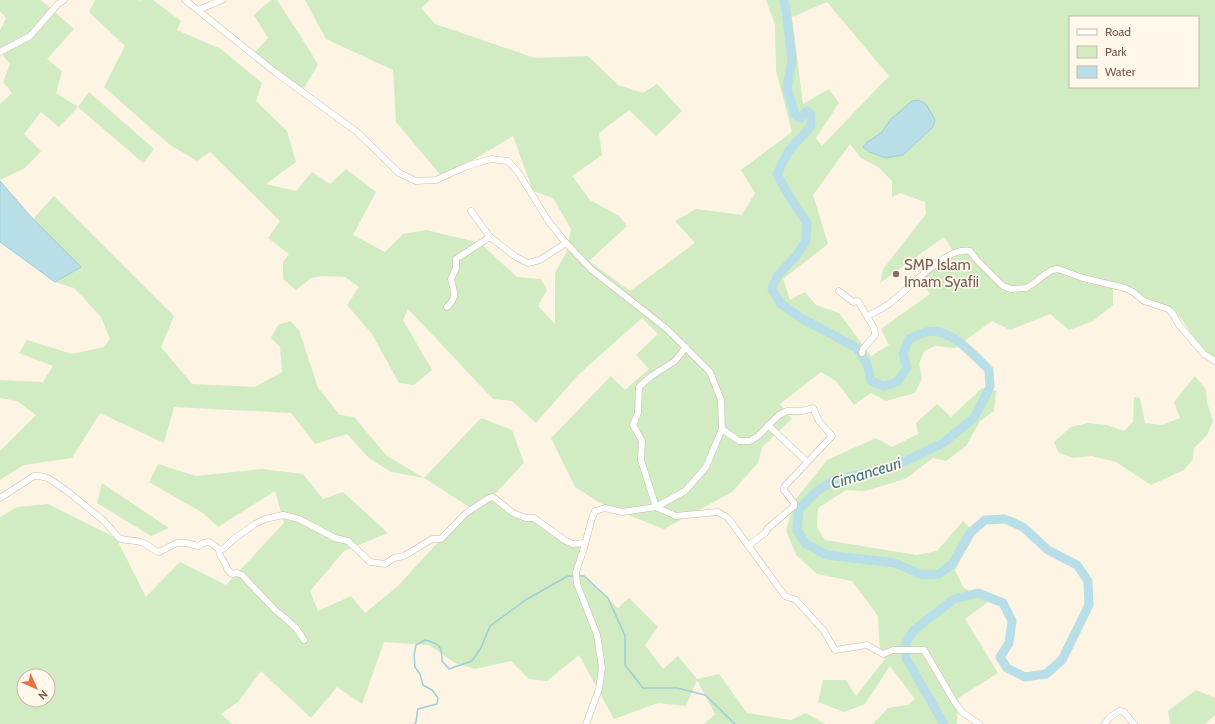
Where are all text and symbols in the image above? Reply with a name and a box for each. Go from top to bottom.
legend [1069,16,1199,88]
text: Road [1105,24,1131,39]
text: Park [1105,44,1127,59]
text: Water [1105,64,1136,79]
place label: SMP Islam Imam Syafii [904,256,979,291]
marker: SMP Islam Imam Syafii [891,269,901,279]
water label: Cimanceuri [828,453,904,493]
north arrow [16,668,56,708]
text: N [35,687,51,703]

